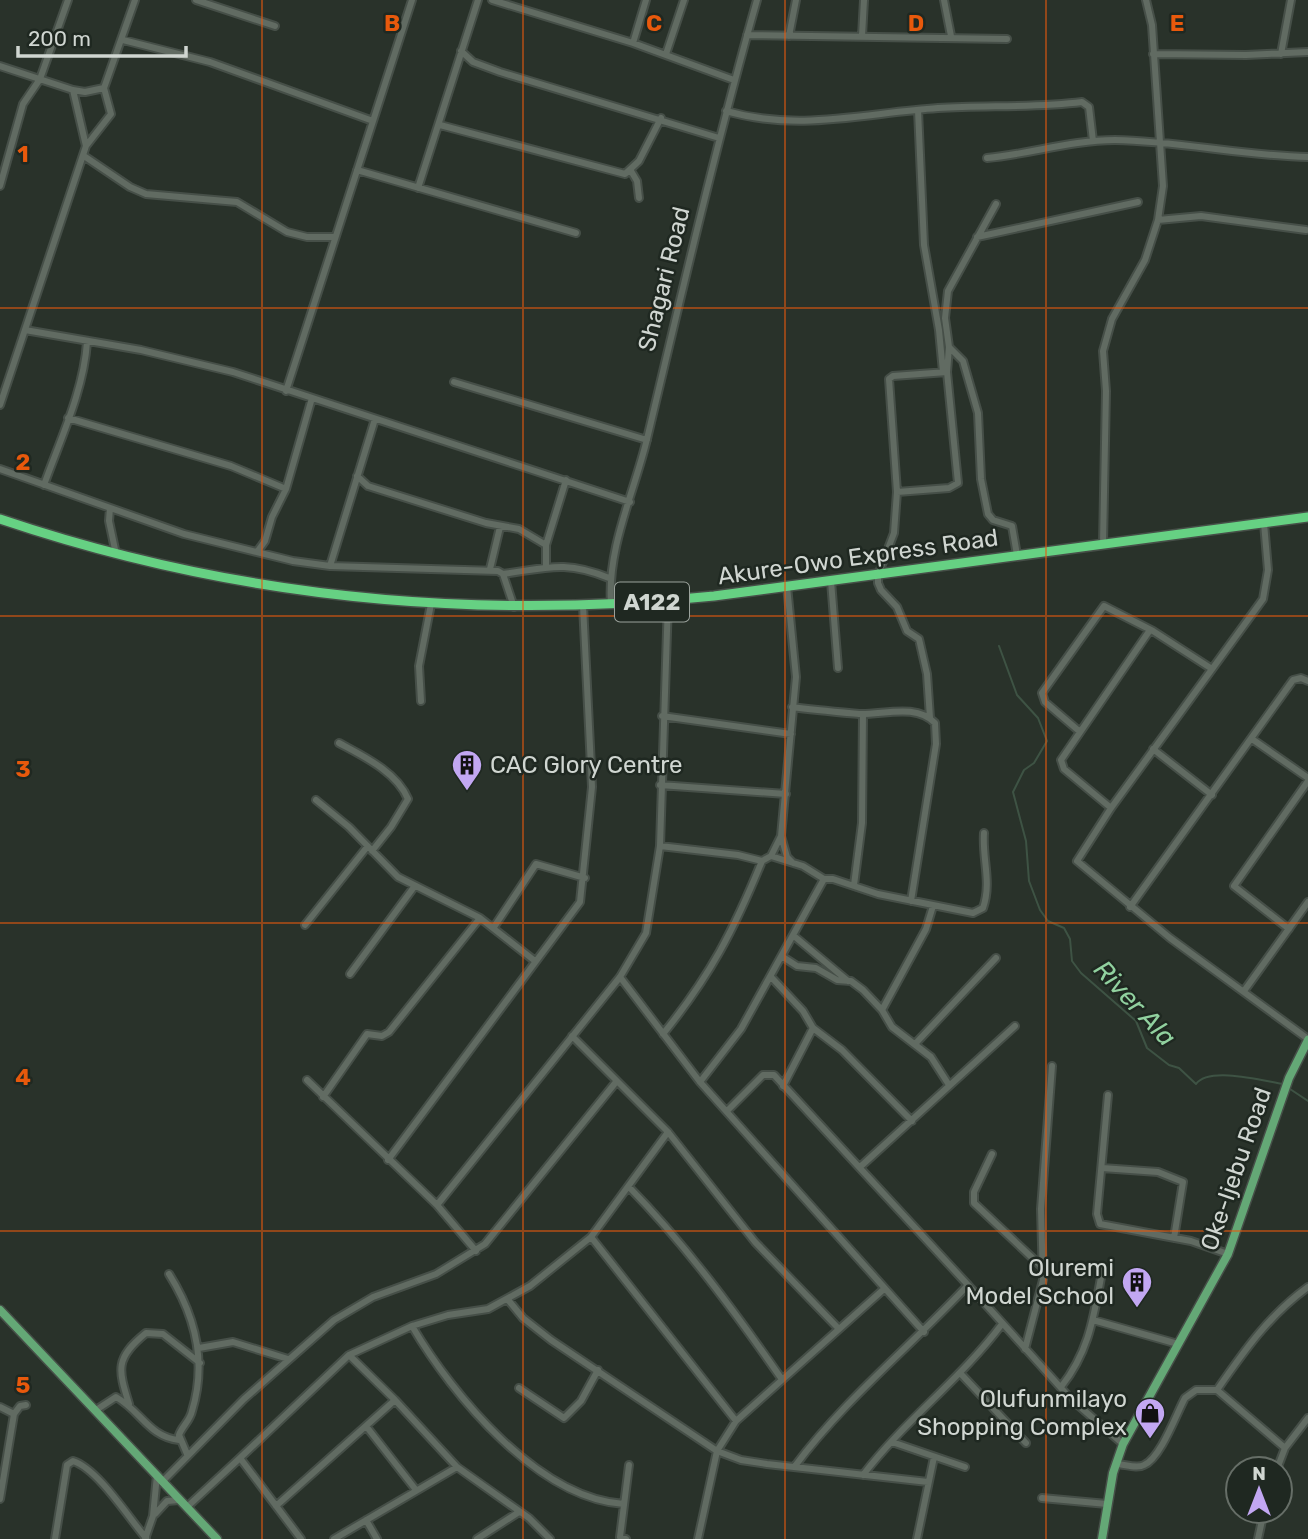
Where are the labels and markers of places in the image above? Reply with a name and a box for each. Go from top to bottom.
building icon: CAC Glory Centre [450,748,484,792]
place label: CAC Glory Centre [490,751,683,779]
place label: Oluremi Model School [966,1254,1114,1310]
building icon: Oluremi Model School [1120,1265,1154,1309]
place label: Olufunmilayo Shopping Complex [917,1385,1127,1441]
shop icon: Olufunmilayo Shopping Complex [1133,1396,1167,1440]

